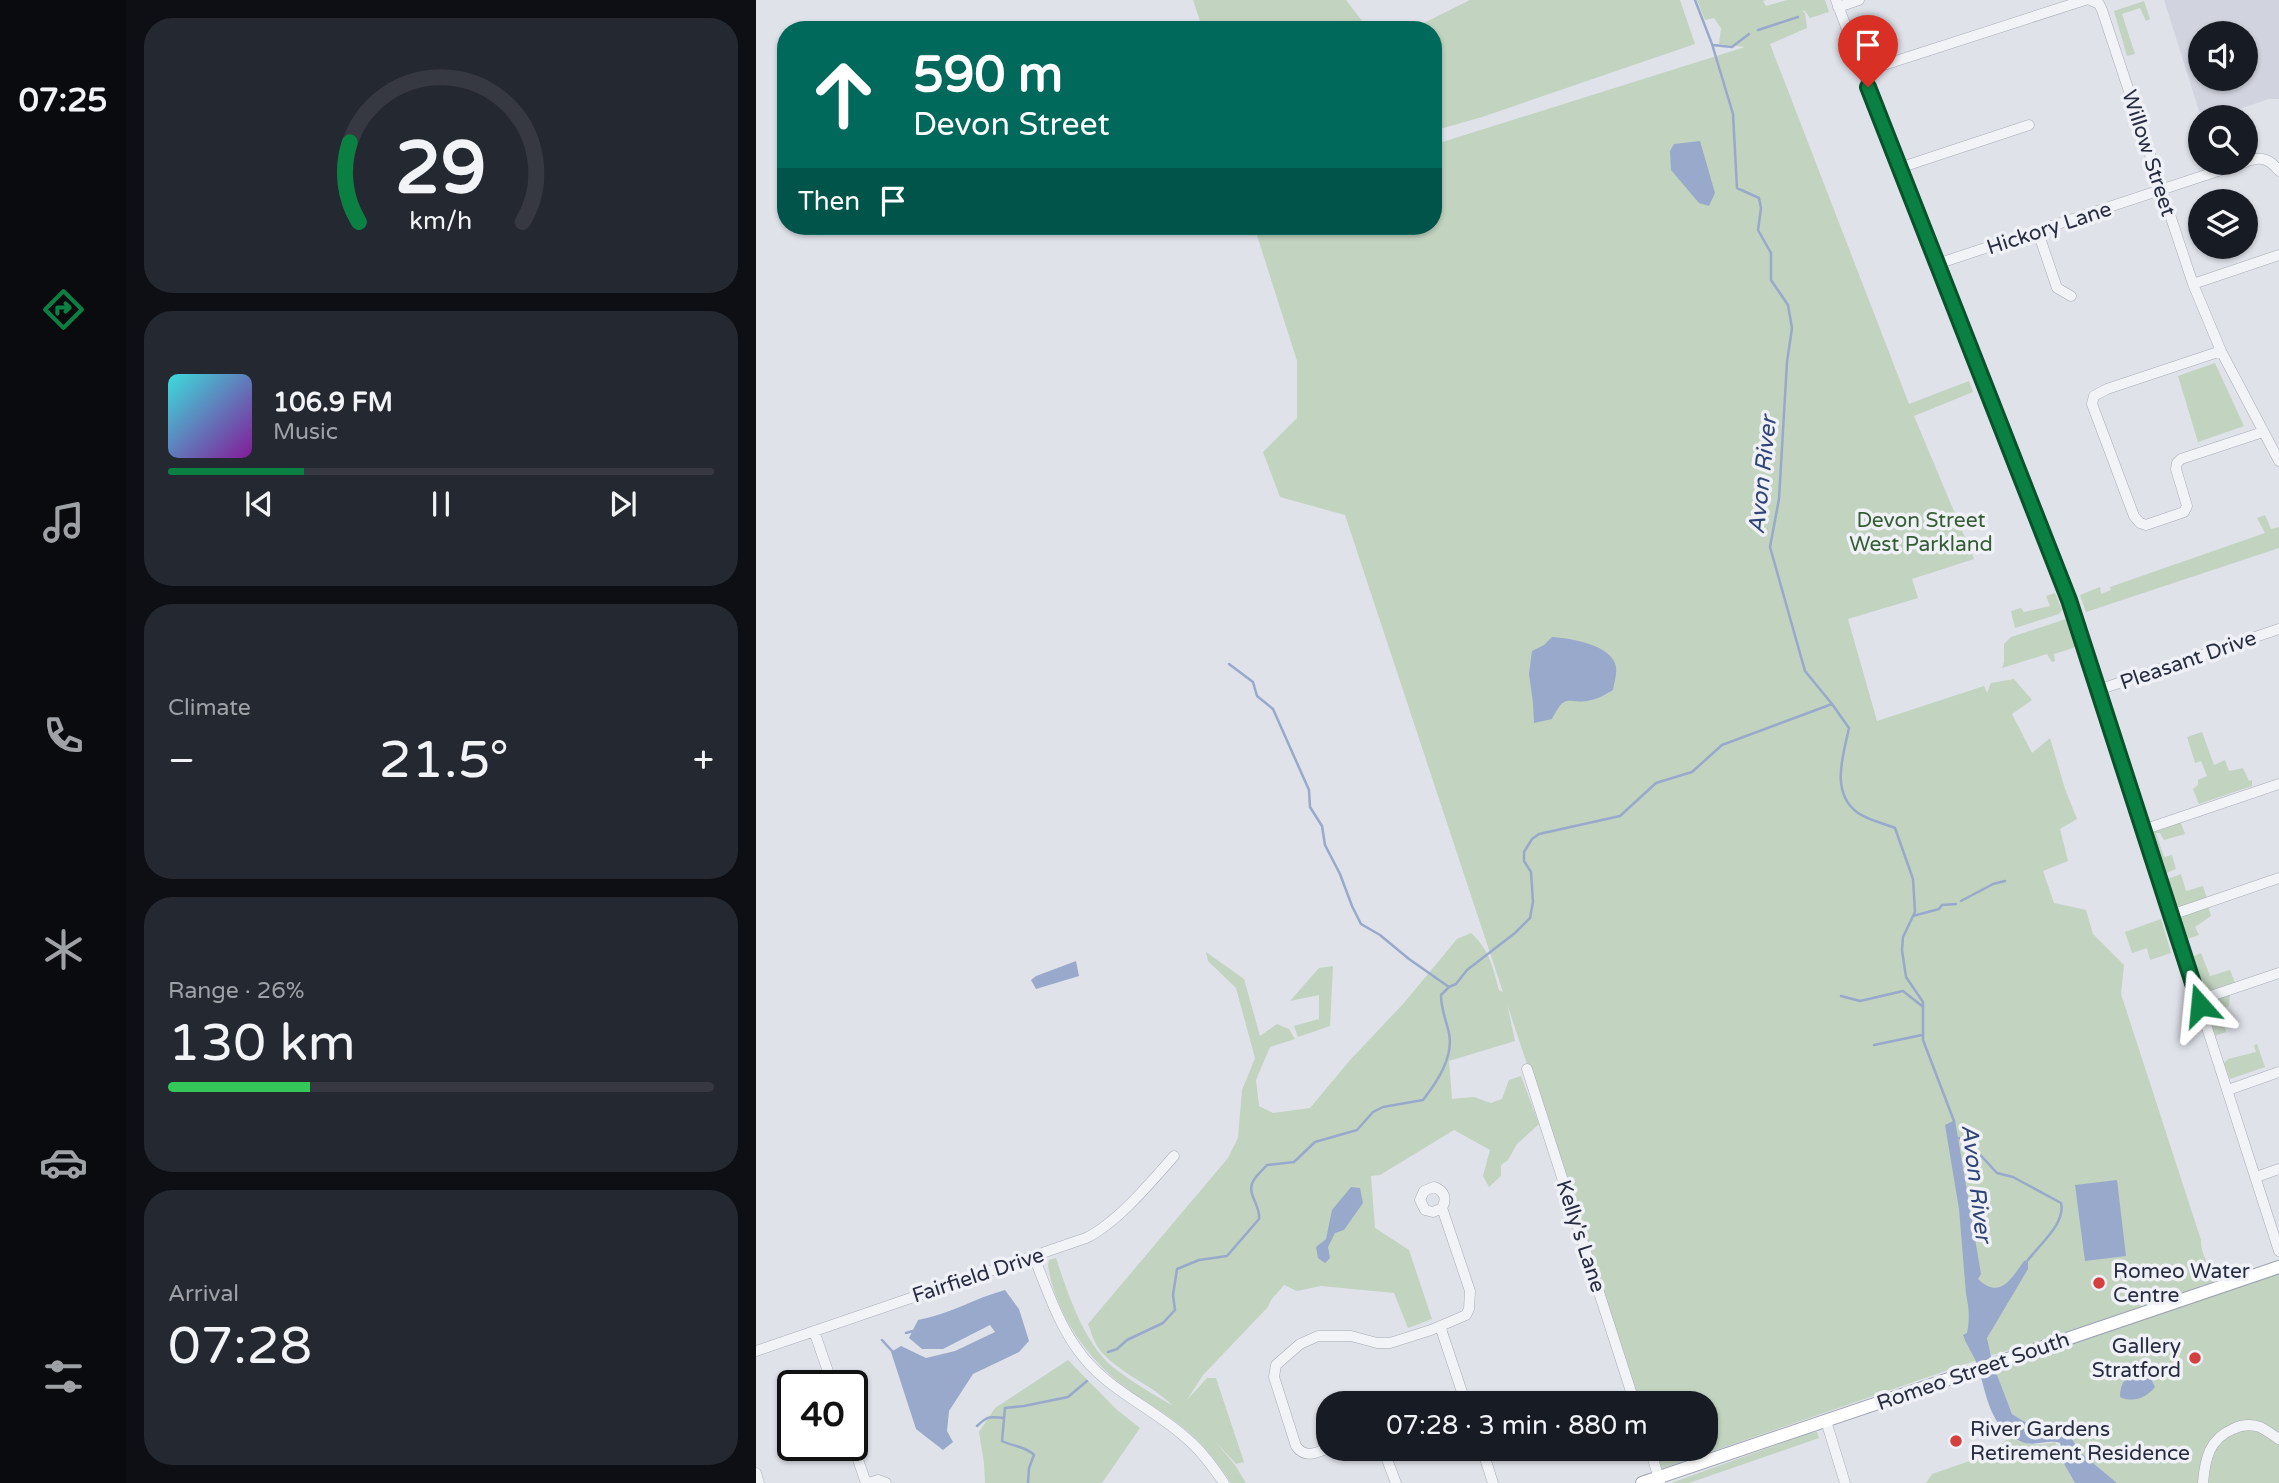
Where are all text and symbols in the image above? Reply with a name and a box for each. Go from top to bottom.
pin [1838,15,1898,87]
map controls [2188,21,2258,259]
button: sound [2188,21,2258,91]
icon: arrive [1849,26,1887,64]
text: 590 m [913,46,1063,105]
icon: ahead [798,49,889,140]
text: 07:25 [19,82,107,120]
street label: Willow Street [2116,87,2181,220]
button: search [2188,105,2258,175]
text: Devon Street [913,106,1110,144]
text: 29 [395,125,487,213]
icon: arrive [874,182,912,220]
text: Then [798,186,860,217]
button: layers [2188,189,2258,259]
street label: Hickory Lane [1984,197,2115,260]
text: km/h [410,205,472,235]
icon: directions [39,285,88,334]
text: 106.9 FM [273,387,393,418]
water label: Avon River [1743,412,1783,535]
text: Music [273,418,338,446]
icon: previous [240,485,278,523]
icon: pause [422,485,460,523]
icon: next [604,485,642,523]
icon: music [39,498,88,547]
park label: Devon Street West Parkland [1849,508,1993,557]
street label: Pleasant Drive [2117,625,2260,695]
text: Climate [168,694,251,722]
icon: phone [39,711,88,760]
text: 21.5° [379,729,509,792]
text: − [168,738,195,784]
text: + [693,738,714,784]
icon: climate [39,925,88,974]
position arrow [2163,968,2237,1042]
text: Range · 26% [168,977,304,1005]
text: 130 km [168,1012,356,1075]
water label: Avon River [1955,1123,1997,1247]
icon: car [39,1138,88,1187]
street label: Kelly's Lane [1551,1177,1610,1296]
street label: Fairfield Drive [909,1242,1047,1309]
place label: Romeo Water Centre [2113,1259,2250,1308]
marker: Romeo Water Centre [2091,1275,2107,1291]
text: Arrival [168,1280,239,1308]
text: 07:28 [168,1315,312,1378]
street label: Romeo Street South [1874,1327,2073,1416]
place label: Gallery Stratford [2092,1334,2181,1383]
marker: Gallery Stratford [2187,1350,2203,1366]
icon: filters [39,1352,88,1401]
speed limit sign: 40 [777,1370,868,1461]
text: 07:28 · 3 min · 880 m [1386,1410,1648,1441]
place label: River Gardens Retirement Residence [1970,1417,2190,1466]
marker: River Gardens Retirement Residence [1948,1433,1964,1449]

